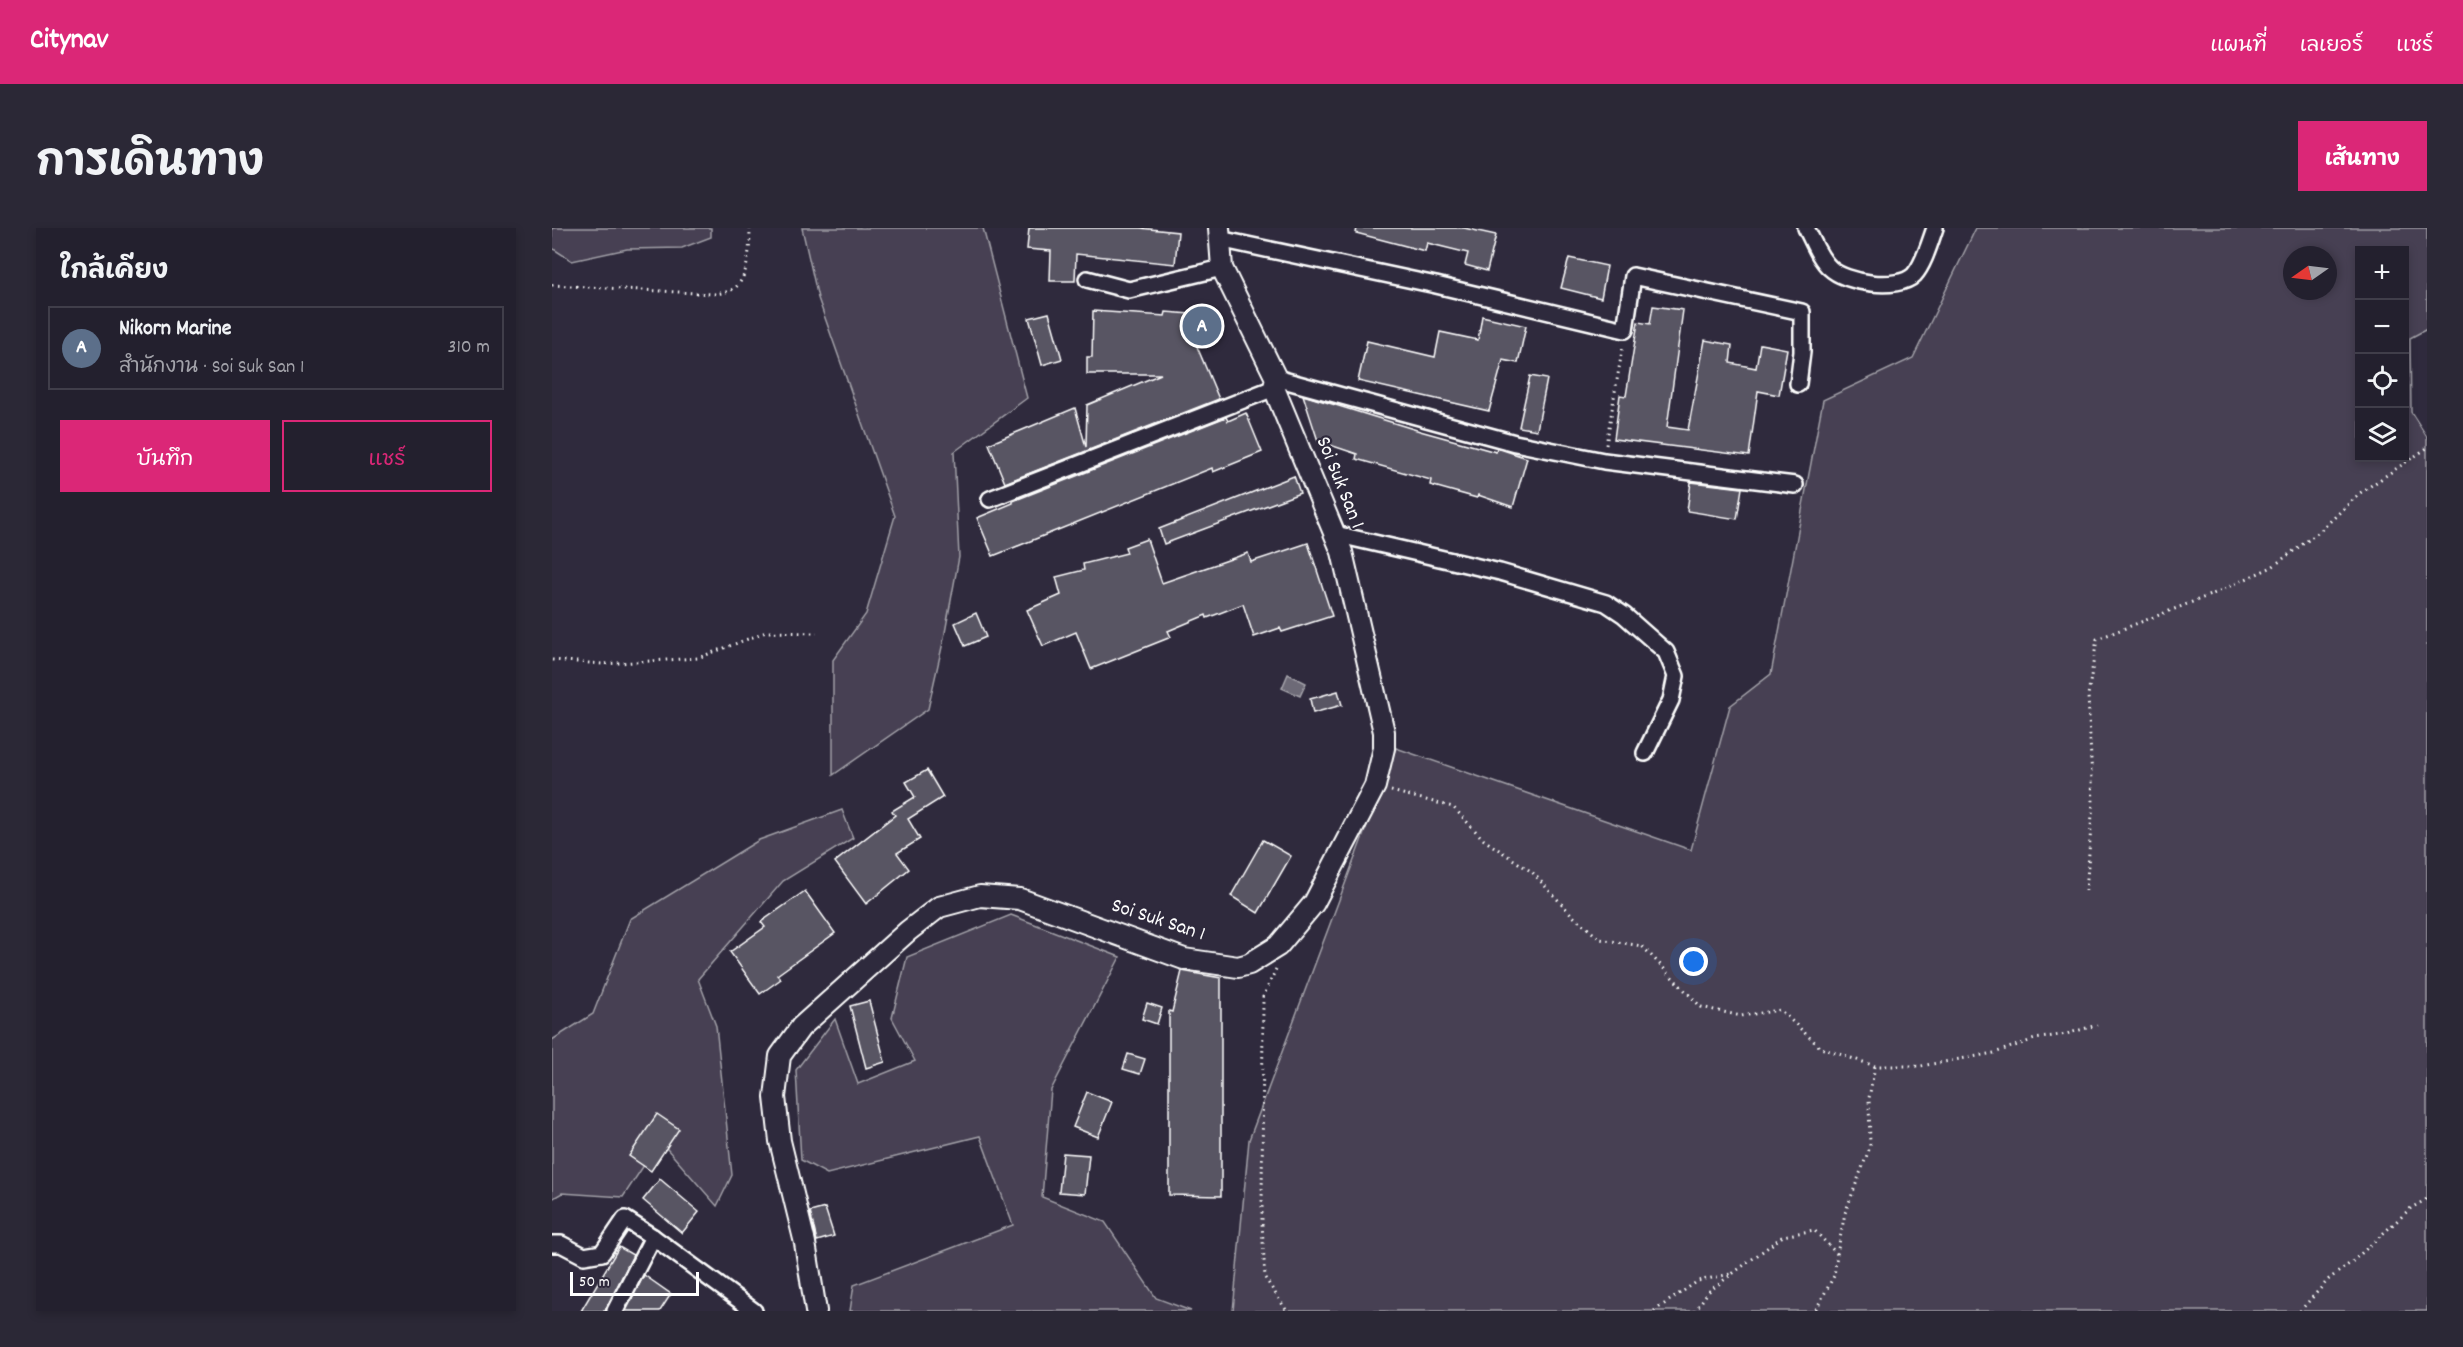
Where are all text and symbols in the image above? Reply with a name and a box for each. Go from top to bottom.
text: Citynav [30,22,108,62]
text: แผนที่ [2210,32,2267,62]
text: เลเยอร์ [2300,32,2363,62]
text: แชร์ [2396,32,2433,62]
button: เส้นทาง [2298,121,2427,191]
text: การเดินทาง [36,136,264,196]
north arrow [2283,246,2337,300]
map controls [2355,246,2409,462]
button: + [2355,246,2409,300]
text: ใกล้เคียง [60,254,168,291]
button: − [2355,300,2409,354]
pin: A [1182,304,1222,348]
text: Nikorn Marine [119,314,231,345]
text: A [76,334,87,362]
text: 310 m [448,334,490,362]
text: สำนักงาน · Soi Suk San 1 [119,354,304,382]
button: locate [2355,354,2409,408]
button: layers [2355,408,2409,462]
button: บันทึก [60,420,270,492]
button: แชร์ [282,420,492,492]
street label: Soi Suk San 1 [1307,432,1371,534]
street label: Soi Suk San 1 [1107,892,1209,950]
your location [1679,947,1708,976]
scale bar [570,1269,699,1296]
text: 50 m [579,1271,610,1294]

